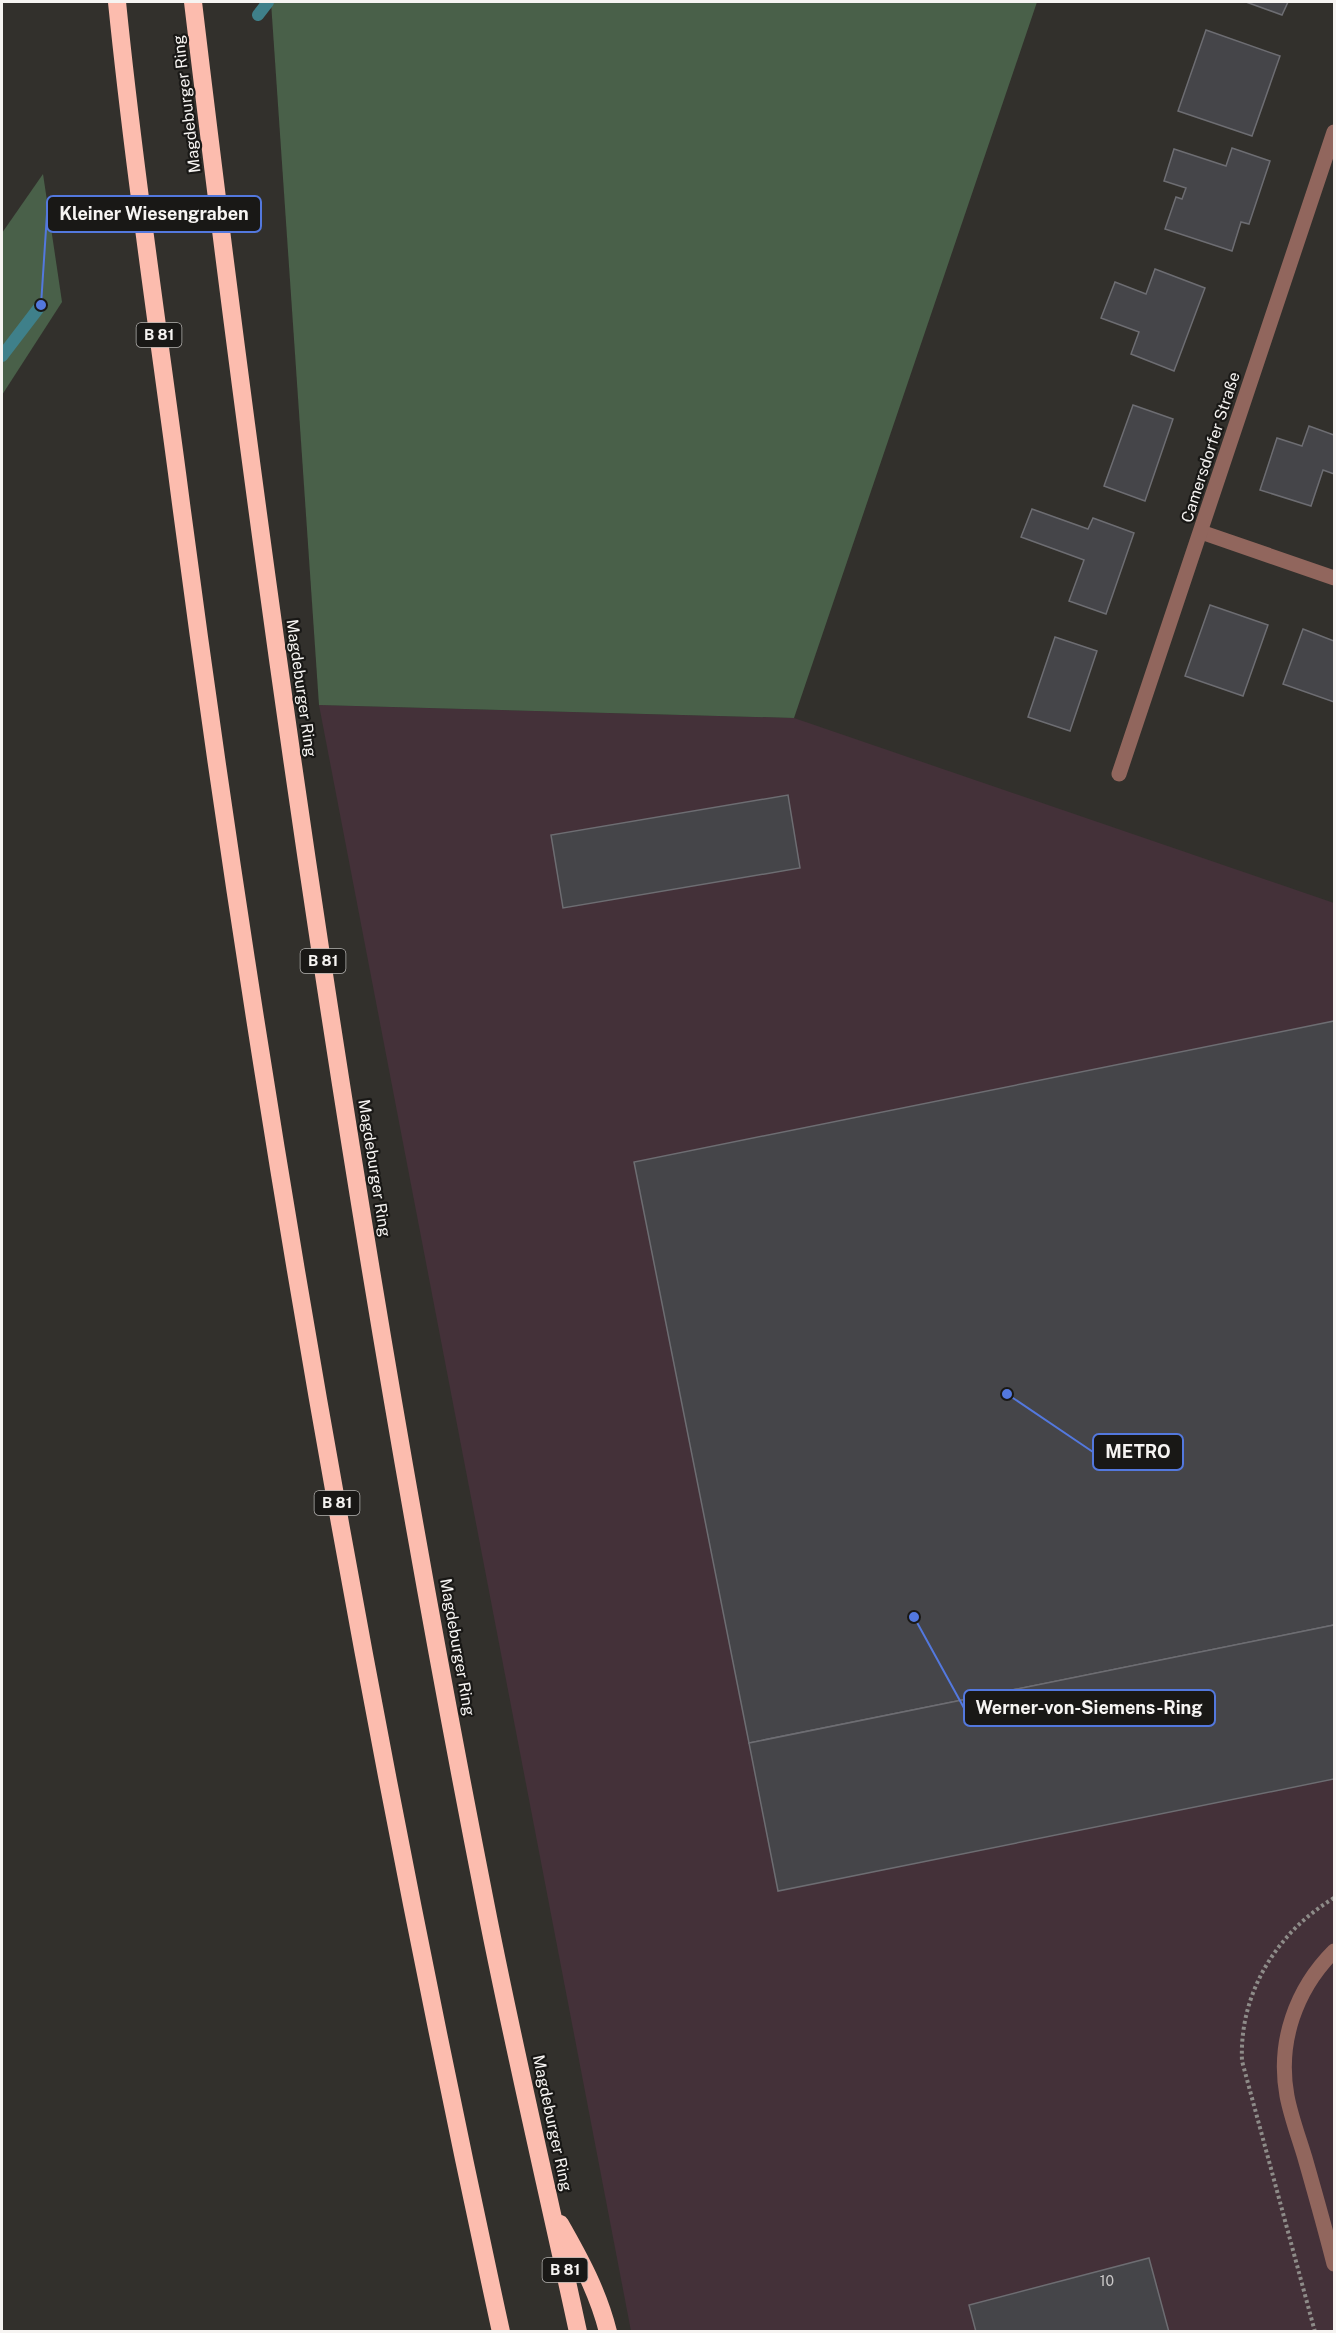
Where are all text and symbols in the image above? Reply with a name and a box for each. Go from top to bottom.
street label: Magdeburger Ring [169,34,204,174]
callout: Kleiner Wiesengraben [47,196,261,232]
text: Kleiner Wiesengraben [59,203,249,224]
road number: B 81 [136,323,182,347]
street label: Camersdorfer Straße [1177,369,1244,525]
street label: Magdeburger Ring [282,618,321,758]
road number: B 81 [300,949,346,973]
street label: Magdeburger Ring [354,1098,395,1238]
callout: METRO [1093,1434,1183,1470]
text: METRO [1105,1441,1171,1462]
road number: B 81 [314,1491,360,1515]
street label: Magdeburger Ring [436,1577,479,1717]
callout: Werner-von-Siemens-Ring [964,1690,1215,1726]
text: Werner-von-Siemens-Ring [975,1697,1203,1718]
street label: Magdeburger Ring [529,2053,576,2193]
road number: B 81 [542,2258,588,2282]
house number: 10 [1100,2273,1114,2289]

